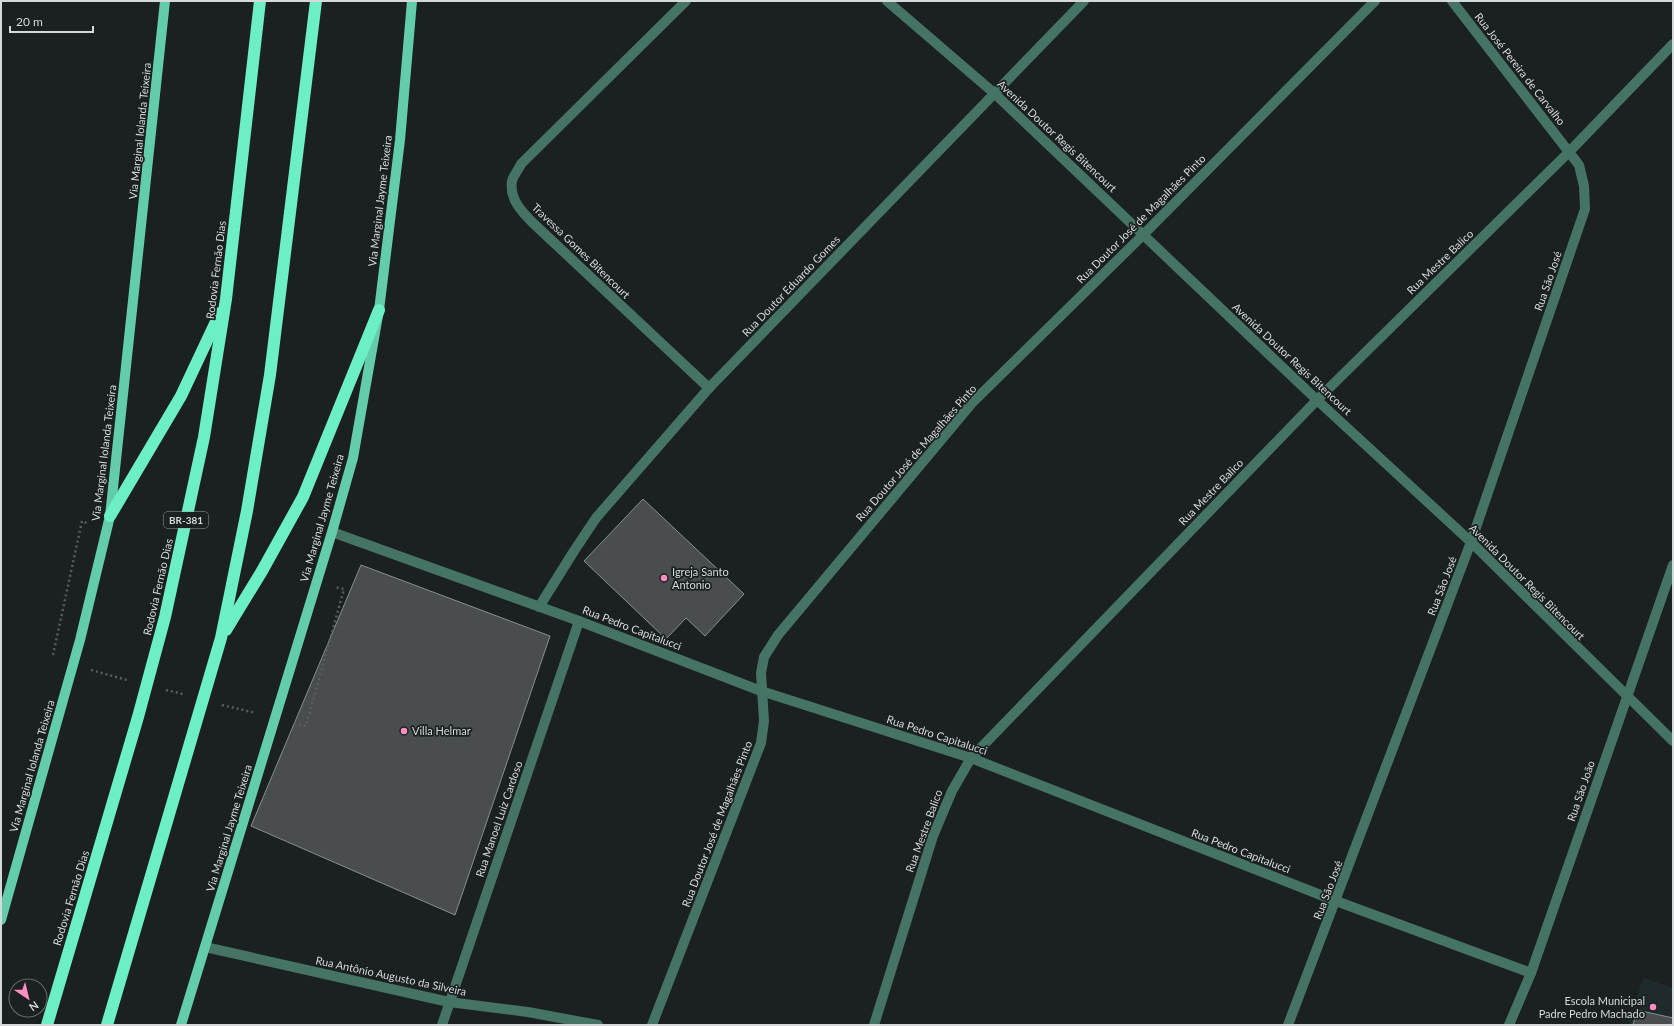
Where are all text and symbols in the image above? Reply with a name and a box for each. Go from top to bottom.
scale bar [10,8,93,34]
street label: Rua José Pereira de Carvalho [1472,10,1568,127]
text: 20 m [16,14,43,29]
street label: Via Marginal Iolanda Teixeira [126,62,153,200]
street label: Avenida Doutor Regis Bitencourt [995,77,1120,194]
street label: Via Marginal Jayme Teixeira [365,135,394,267]
street label: Rua Doutor José de Magalhães Pinto [1074,152,1208,286]
street label: Travessa Gomes Bitencourt [530,200,633,301]
street label: Rodovia Fernão Dias [203,220,228,320]
street label: Rua Mestre Balico [1404,227,1476,297]
street label: Rua Doutor Eduardo Gomes [739,232,842,339]
street label: Rua São José [1531,249,1564,312]
street label: Avenida Doutor Regis Bitencourt [1230,300,1355,417]
street label: Rua Doutor José de Magalhães Pinto [853,382,979,524]
street label: Via Marginal Iolanda Teixeira [89,384,118,522]
street label: Via Marginal Jayme Teixeira [297,452,346,583]
street label: Rua Mestre Balico [1176,456,1246,528]
road number: BR-381 [164,512,208,528]
street label: Avenida Doutor Regis Bitencourt [1467,521,1588,642]
street label: Rodovia Fernão Dias [140,537,175,637]
street label: Rua São José [1424,554,1459,617]
place label: Igreja Santo Antonio [672,565,729,591]
marker: Igreja Santo Antonio [659,573,669,583]
street label: Rua Pedro Capitalucci [581,603,684,653]
street label: Via Marginal Iolanda Teixeira [6,698,57,834]
street label: Rua Pedro Capitalucci [885,712,989,757]
place label: Villa Helmar [412,724,471,737]
marker: Villa Helmar [399,726,409,736]
street label: Rua Doutor José de Magalhães Pinto [679,739,754,909]
street label: Rua Manoel Luiz Cardoso [473,759,525,879]
street label: Rua São João [1564,759,1597,823]
street label: Via Marginal Jayme Teixeira [203,763,254,893]
street label: Rua Mestre Balico [903,788,945,874]
street label: Rua Pedro Capitalucci [1190,826,1293,876]
street label: Rodovia Fernão Dias [50,848,91,947]
street label: Rua São José [1310,858,1345,921]
street label: Rua Antônio Augusto da Silveira [315,953,468,998]
north arrow [8,978,48,1018]
place label: Escola Municipal Padre Pedro Machado [1539,994,1645,1020]
text: N [27,999,41,1014]
marker: Escola Municipal Padre Pedro Machado [1648,1002,1658,1012]

